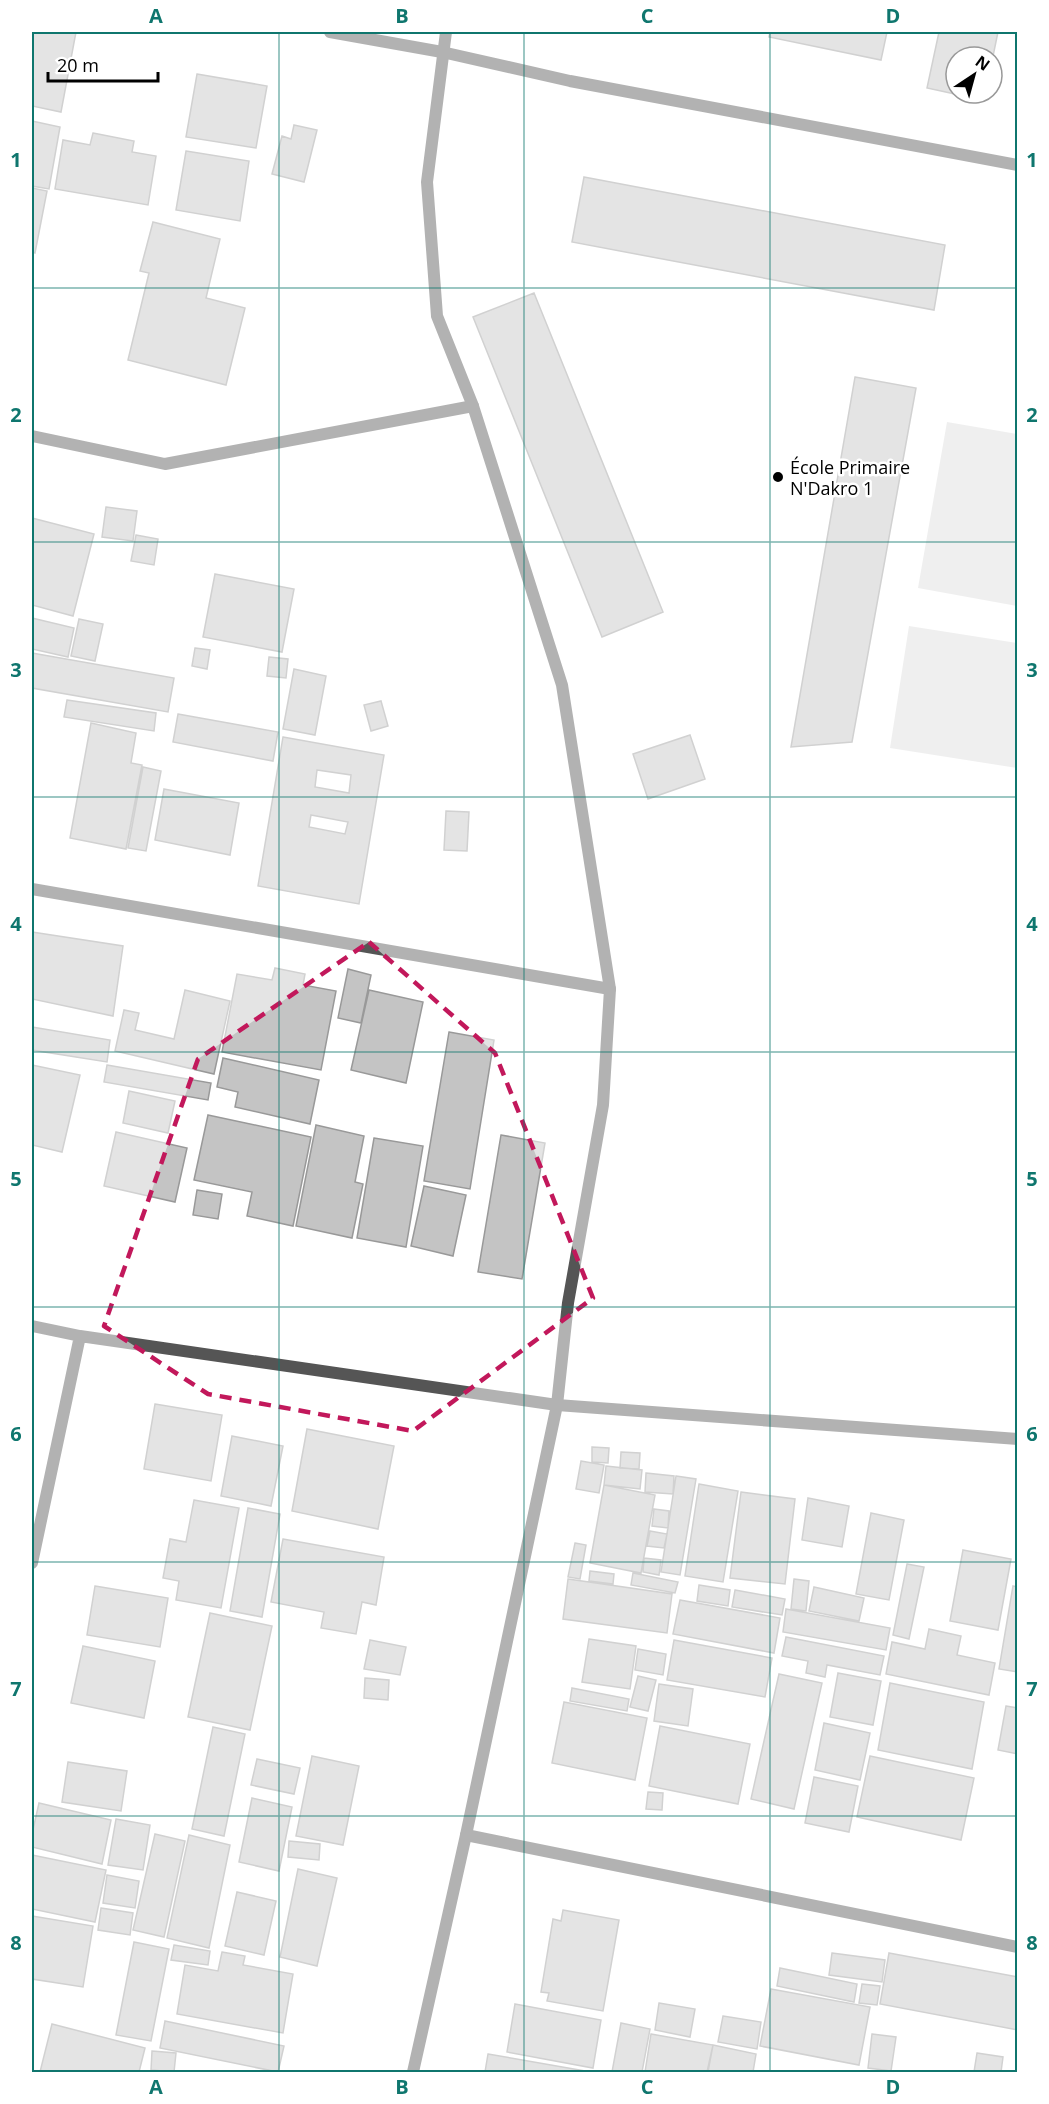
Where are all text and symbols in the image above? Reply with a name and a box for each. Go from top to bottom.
text: A [149,2,163,29]
text: B [395,2,409,29]
text: C [641,2,654,29]
text: D [886,2,900,29]
scale bar [48,45,158,83]
north arrow [944,45,1004,105]
text: N [971,50,995,76]
text: 20 m [57,53,99,77]
text: 1 [10,146,22,173]
text: 1 [1026,146,1038,173]
text: 2 [10,401,22,428]
text: 2 [1026,401,1038,428]
place label: École Primaire N'Dakro 1 [790,455,910,500]
marker: École Primaire N'Dakro 1 [771,470,785,484]
text: 3 [10,656,22,683]
text: 3 [1026,656,1038,683]
text: 4 [10,910,22,937]
text: 4 [1026,910,1038,937]
text: 5 [10,1165,22,1192]
text: 5 [1026,1165,1038,1192]
text: 6 [10,1420,22,1447]
text: 6 [1026,1420,1038,1447]
text: 7 [10,1675,22,1702]
text: 7 [1026,1675,1038,1702]
text: 8 [10,1929,22,1956]
text: 8 [1026,1929,1038,1956]
text: A [149,2073,163,2100]
text: B [395,2073,409,2100]
text: C [641,2073,654,2100]
text: D [886,2073,900,2100]

